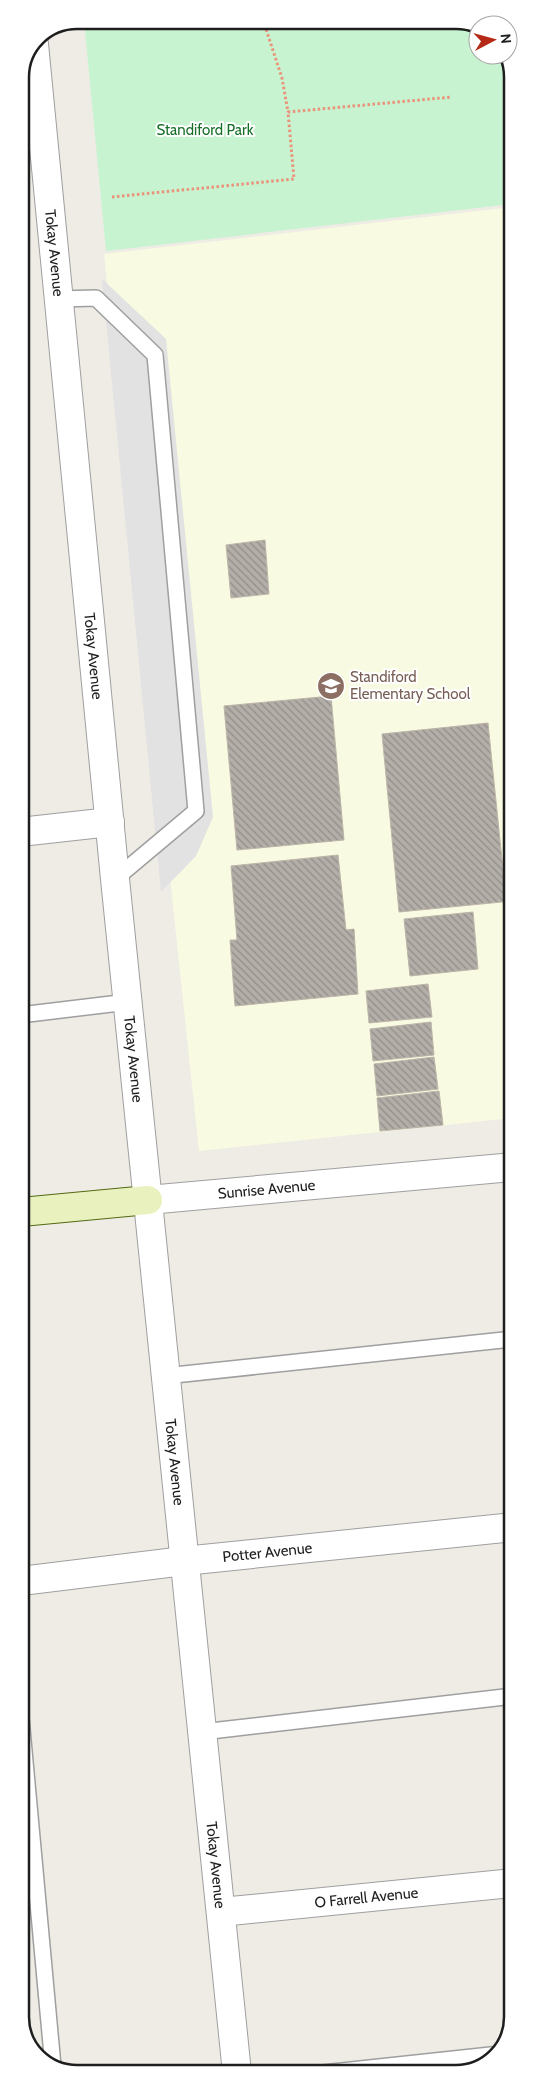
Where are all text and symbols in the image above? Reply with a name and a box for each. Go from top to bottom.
north arrow [468,15,518,65]
text: N [496,33,515,45]
park label: Standiford Park [156,121,254,139]
street label: Tokay Avenue [41,209,67,298]
street label: Tokay Avenue [80,612,107,701]
place label: Standiford Elementary School [350,668,471,703]
school or university icon: Standiford Elementary School [316,671,346,701]
street label: Tokay Avenue [120,1015,147,1104]
street label: Sunrise Avenue [217,1176,316,1203]
street label: Tokay Avenue [161,1418,188,1507]
street label: Potter Avenue [222,1539,313,1566]
street label: Tokay Avenue [202,1821,229,1910]
street label: O Farrell Avenue [314,1883,419,1912]

